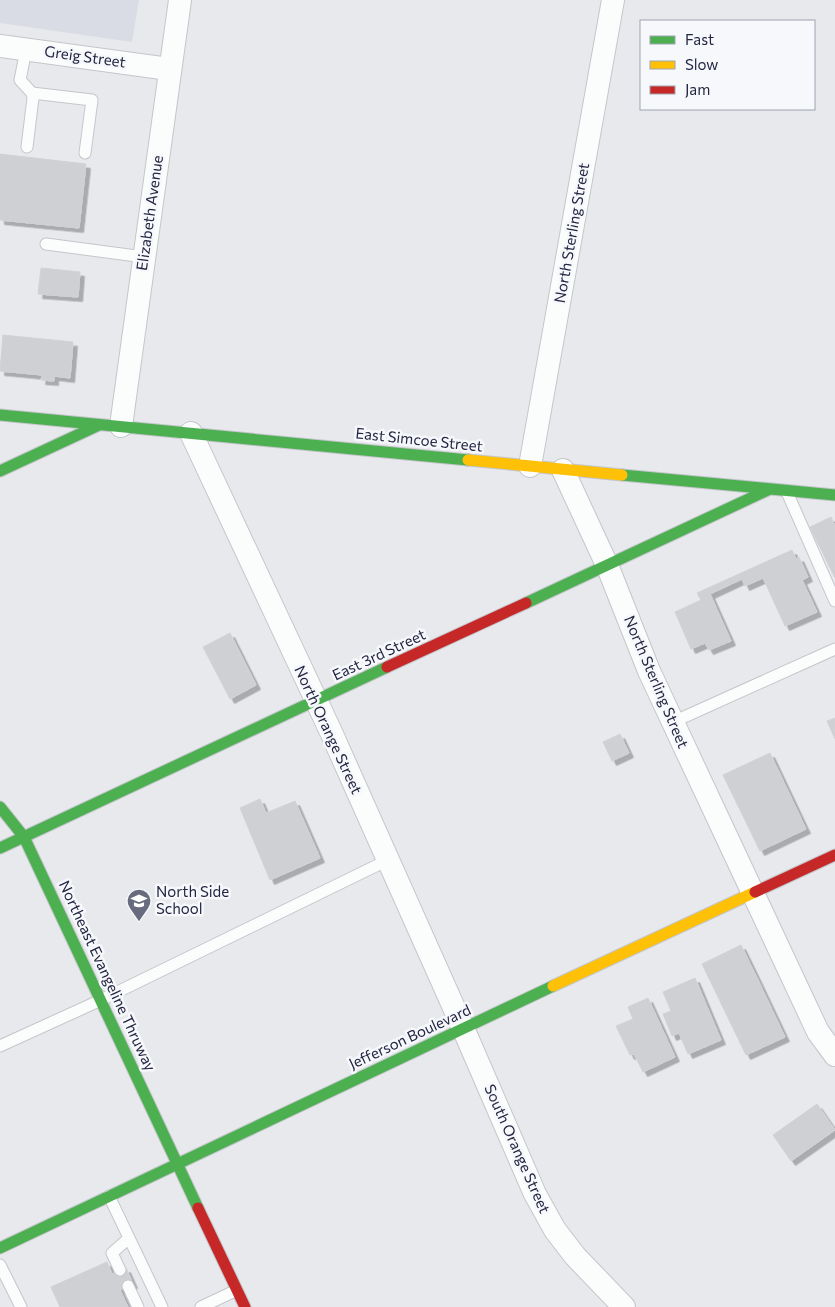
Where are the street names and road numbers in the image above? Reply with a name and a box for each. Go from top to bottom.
street label: Greig Street [43,41,127,71]
street label: Elizabeth Avenue [132,154,166,272]
street label: North Sterling Street [550,161,592,304]
street label: East Simcoe Street [355,423,484,455]
street label: North Sterling Street [621,613,693,751]
street label: East 3rd Street [329,625,428,684]
street label: North Orange Street [291,663,367,797]
street label: Northeast Evangeline Thruway [56,877,160,1074]
street label: Jefferson Boulevard [346,1000,473,1072]
street label: South Orange Street [481,1081,554,1216]

